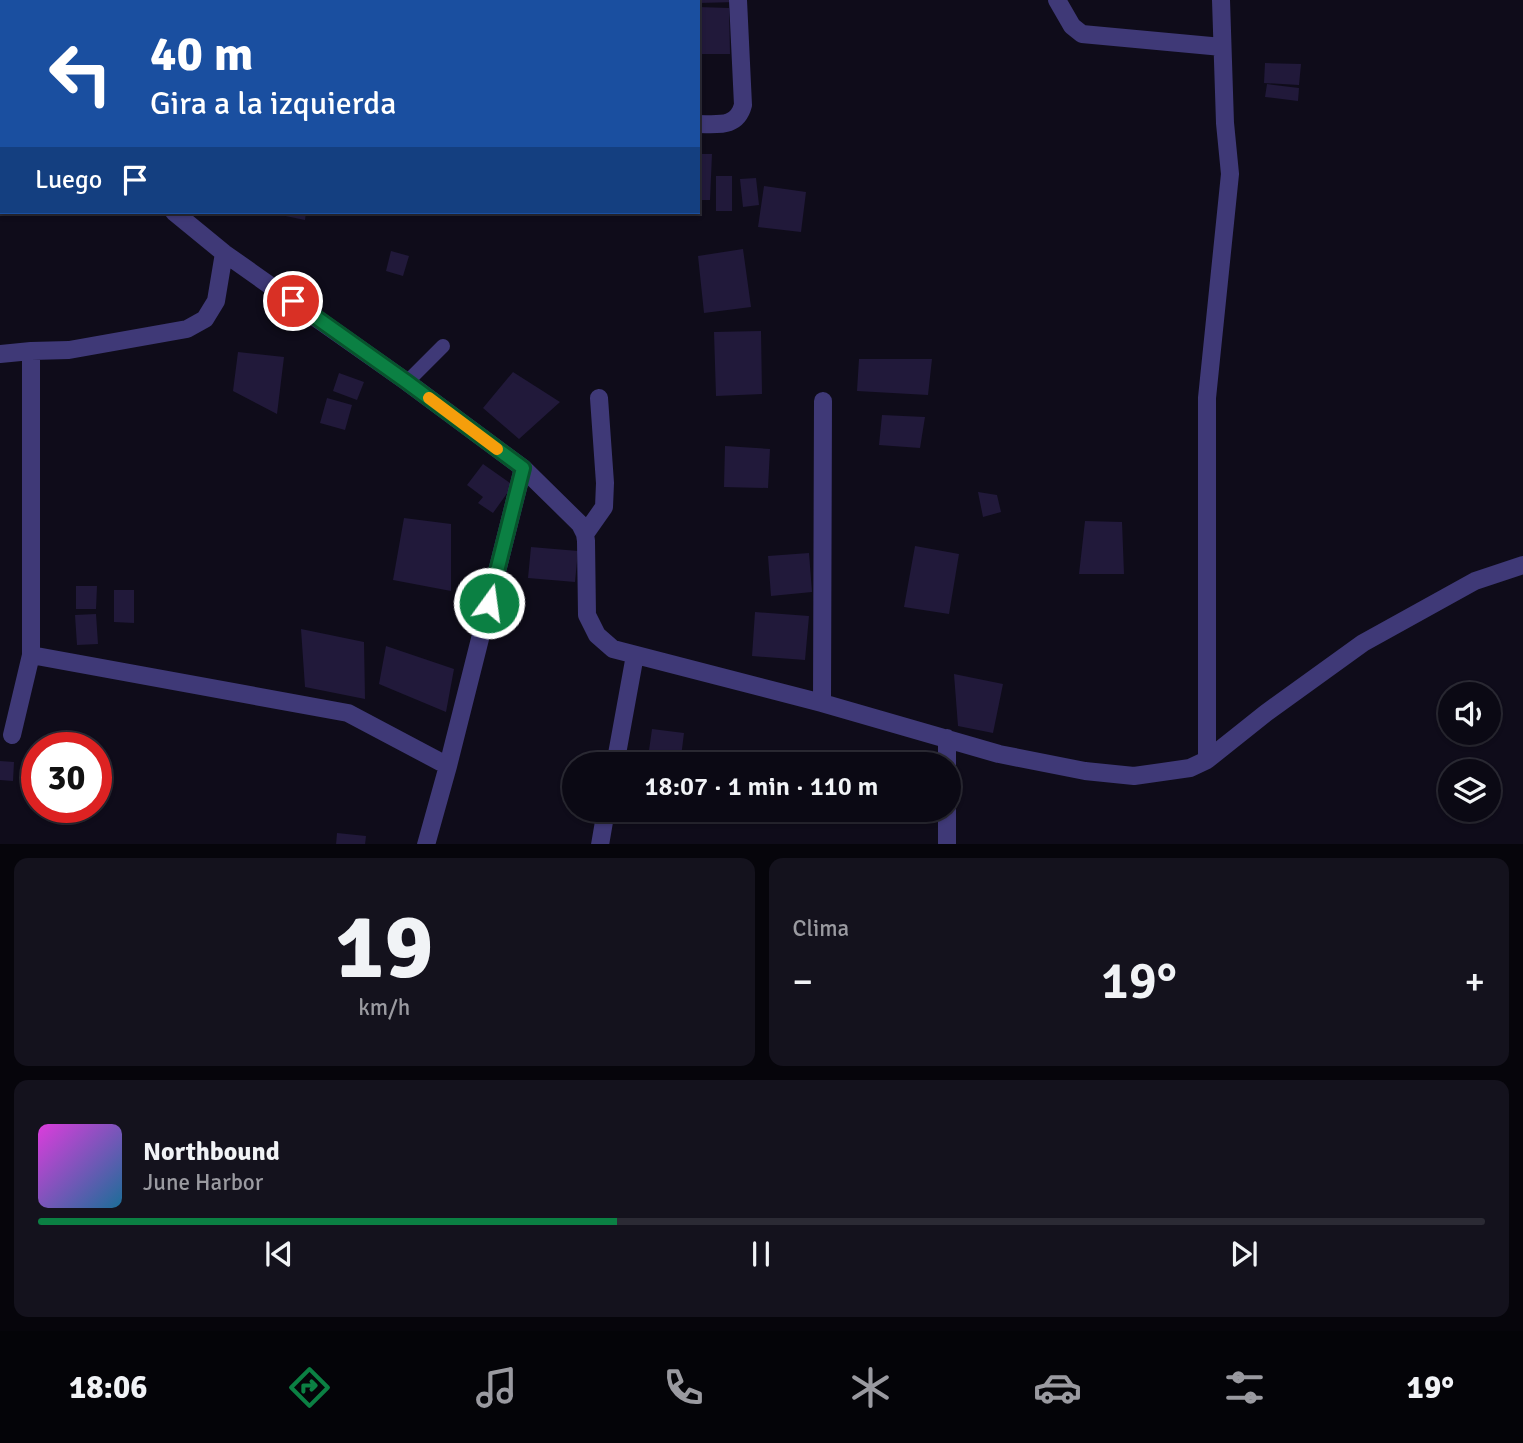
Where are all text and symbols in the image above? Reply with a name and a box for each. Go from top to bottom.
text: 40 m [150,24,253,84]
icon: left [35,28,126,119]
text: Gira a la izquierda [150,84,397,123]
icon: arrive [116,161,154,199]
text: Luego [35,164,102,196]
pin [263,271,323,331]
icon: arrive [274,282,312,320]
position arrow [452,566,526,640]
map controls [1438,682,1501,822]
button: sound [1438,682,1501,745]
speed limit sign: 30 [21,732,112,823]
button: layers [1438,759,1501,822]
text: 18:07 · 1 min · 110 m [645,771,878,803]
text: 19 [335,891,433,1004]
text: Clima [793,914,849,943]
text: 19° [1101,949,1177,1013]
text: − [793,958,813,1005]
text: + [1464,958,1485,1005]
text: km/h [358,993,410,1022]
text: Northbound [143,1136,280,1168]
text: June Harbor [143,1168,263,1197]
icon: previous [260,1235,298,1273]
icon: pause [742,1235,780,1273]
icon: next [1225,1235,1263,1273]
icon: directions [285,1363,334,1412]
icon: music [472,1363,521,1412]
icon: phone [659,1363,708,1412]
icon: climate [846,1363,895,1412]
icon: car [1033,1363,1082,1412]
icon: filters [1220,1363,1269,1412]
text: 18:06 [69,1368,147,1407]
text: 19° [1407,1368,1454,1407]

